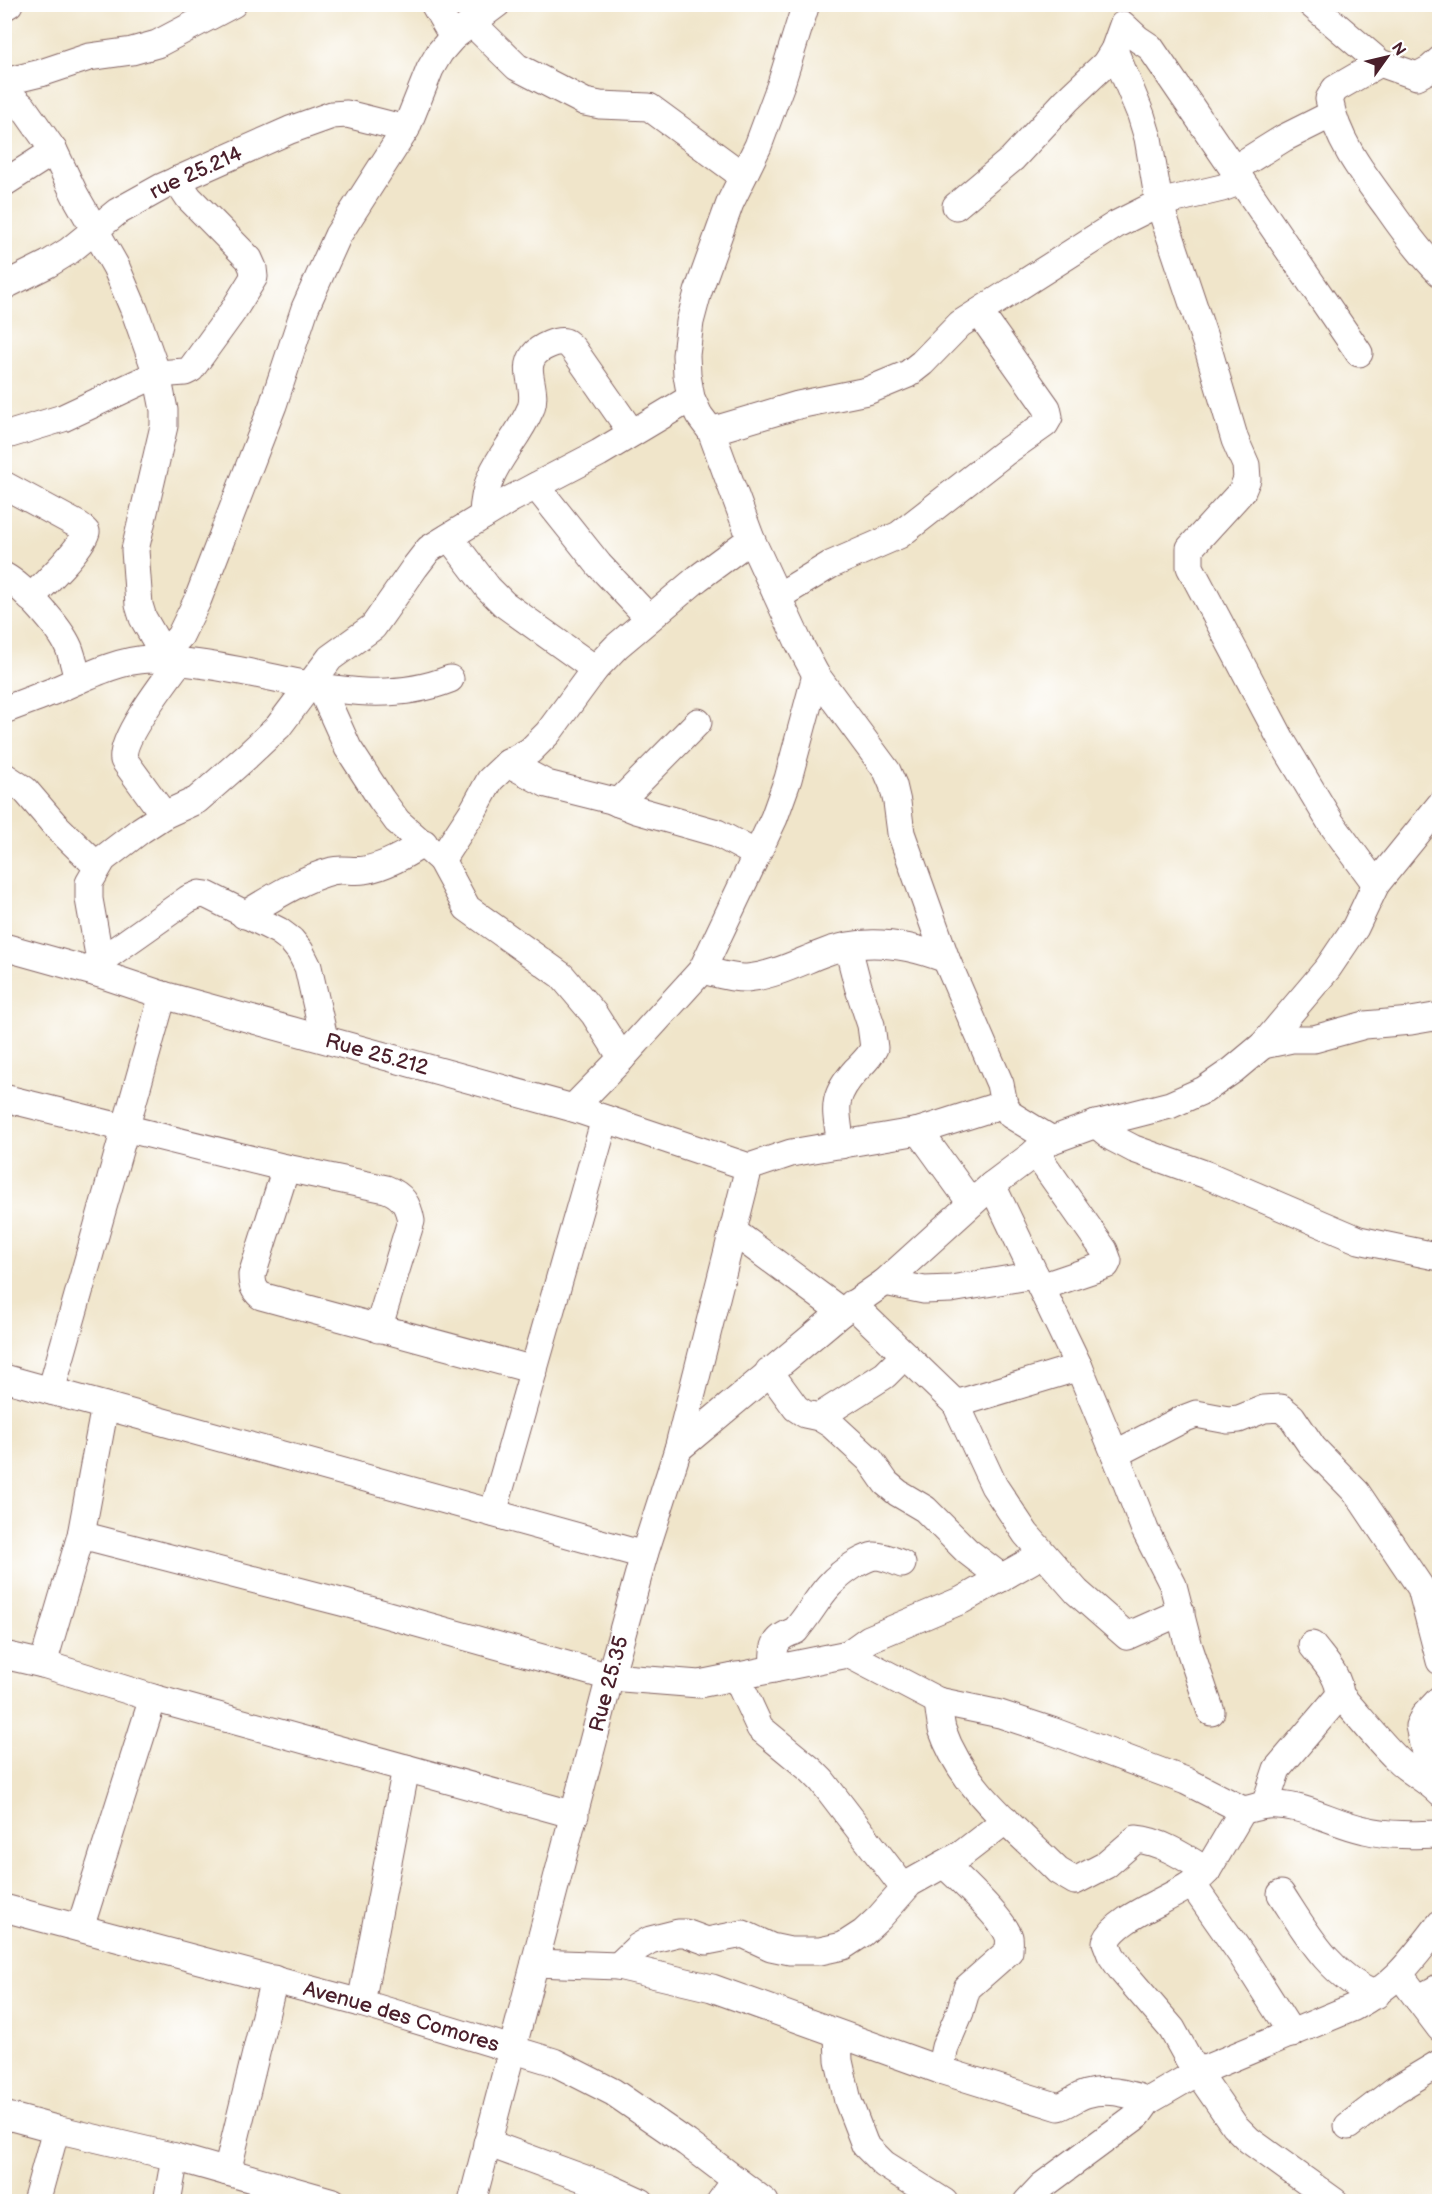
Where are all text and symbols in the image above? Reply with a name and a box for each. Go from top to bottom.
north arrow [1357,27,1417,87]
text: N [1387,39,1409,60]
street label: rue 25.214 [145,140,246,204]
street label: Rue 25.212 [323,1028,432,1080]
street label: Rue 25.35 [584,1633,633,1734]
street label: Avenue des Comores [301,1976,502,2057]

